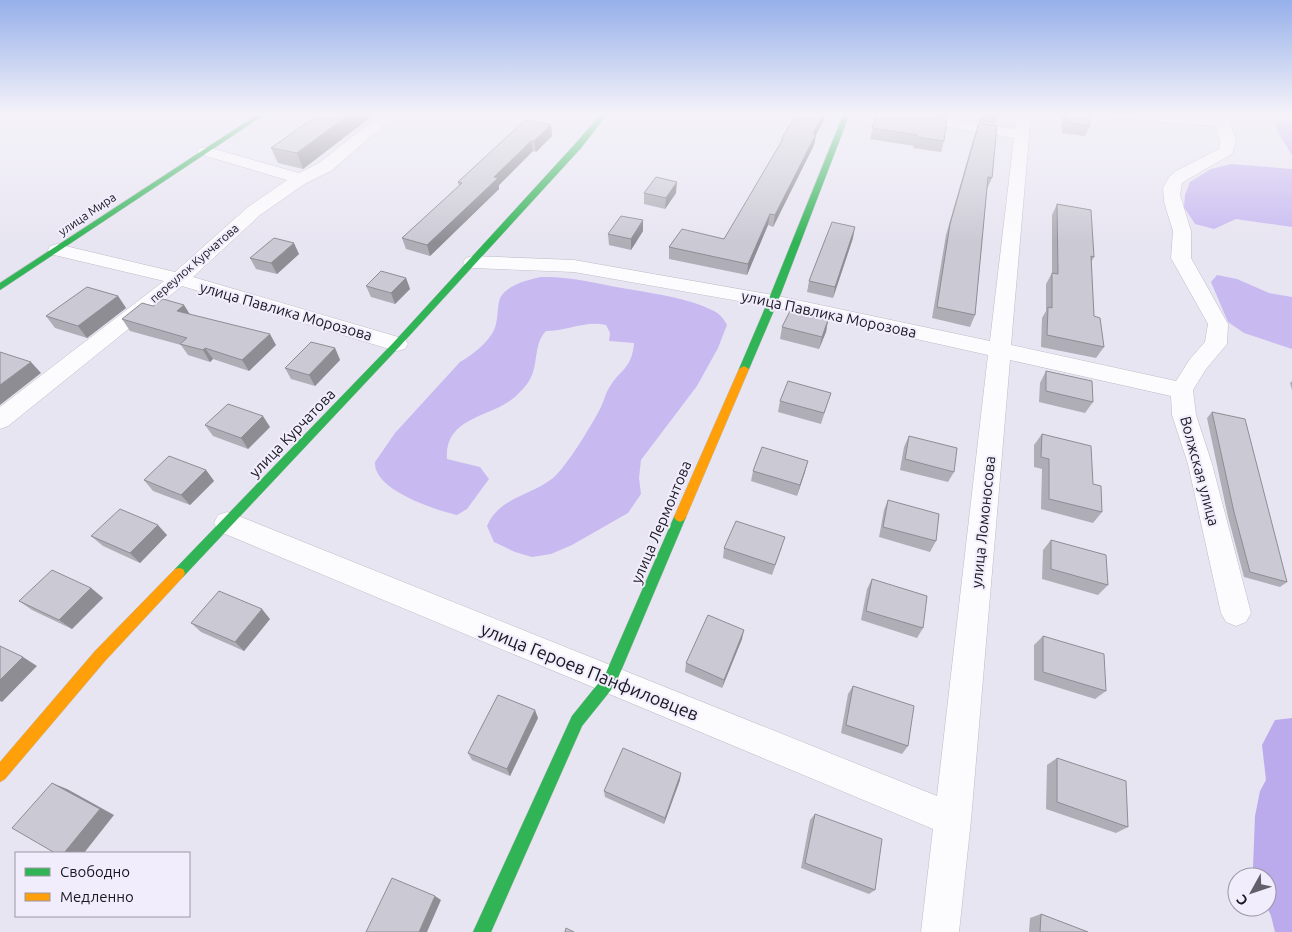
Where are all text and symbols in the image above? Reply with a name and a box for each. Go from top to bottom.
street label: улица Мира [56,190,118,238]
street label: переулок Курчатова [147,221,241,305]
street label: улица Павлика Морозова [198,278,374,344]
street label: улица Павлика Морозова [740,287,918,341]
street label: улица Курчатова [246,385,338,481]
street label: Волжская улица [1177,414,1223,528]
street label: улица Ломоносова [968,455,998,589]
street label: улица Лермонтова [627,458,695,586]
street label: улица Героев Панфиловцев [478,618,702,724]
legend [15,852,190,917]
text: Свободно [60,863,130,880]
north arrow [1227,867,1277,917]
text: Медленно [60,888,134,905]
text: С [1233,892,1251,909]

